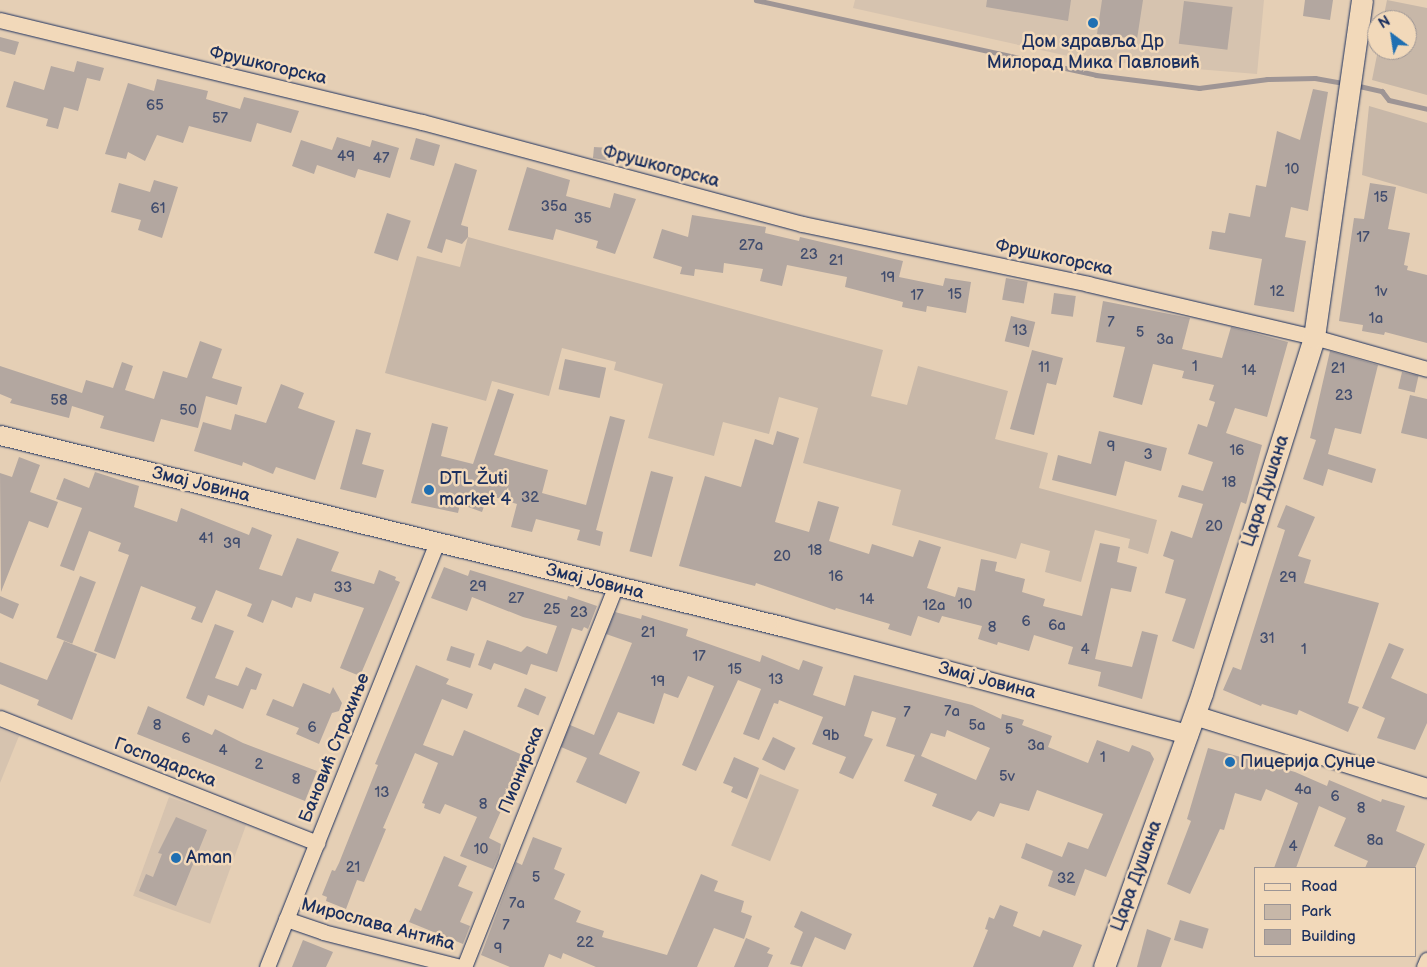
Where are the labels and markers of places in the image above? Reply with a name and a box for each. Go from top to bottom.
marker: Дом здравља Др Милорад Мика Павловић [1086,16,1100,30]
place label: Дом здравља Др Милорад Мика Павловић [987,32,1199,74]
place label: DTL Žuti market 4 [439,469,511,512]
marker: DTL Žuti market 4 [423,484,435,496]
place label: Пицерија Сунце [1240,751,1375,773]
marker: Пицерија Сунце [1224,756,1236,768]
place label: Aman [186,847,232,869]
marker: Aman [170,852,182,864]

